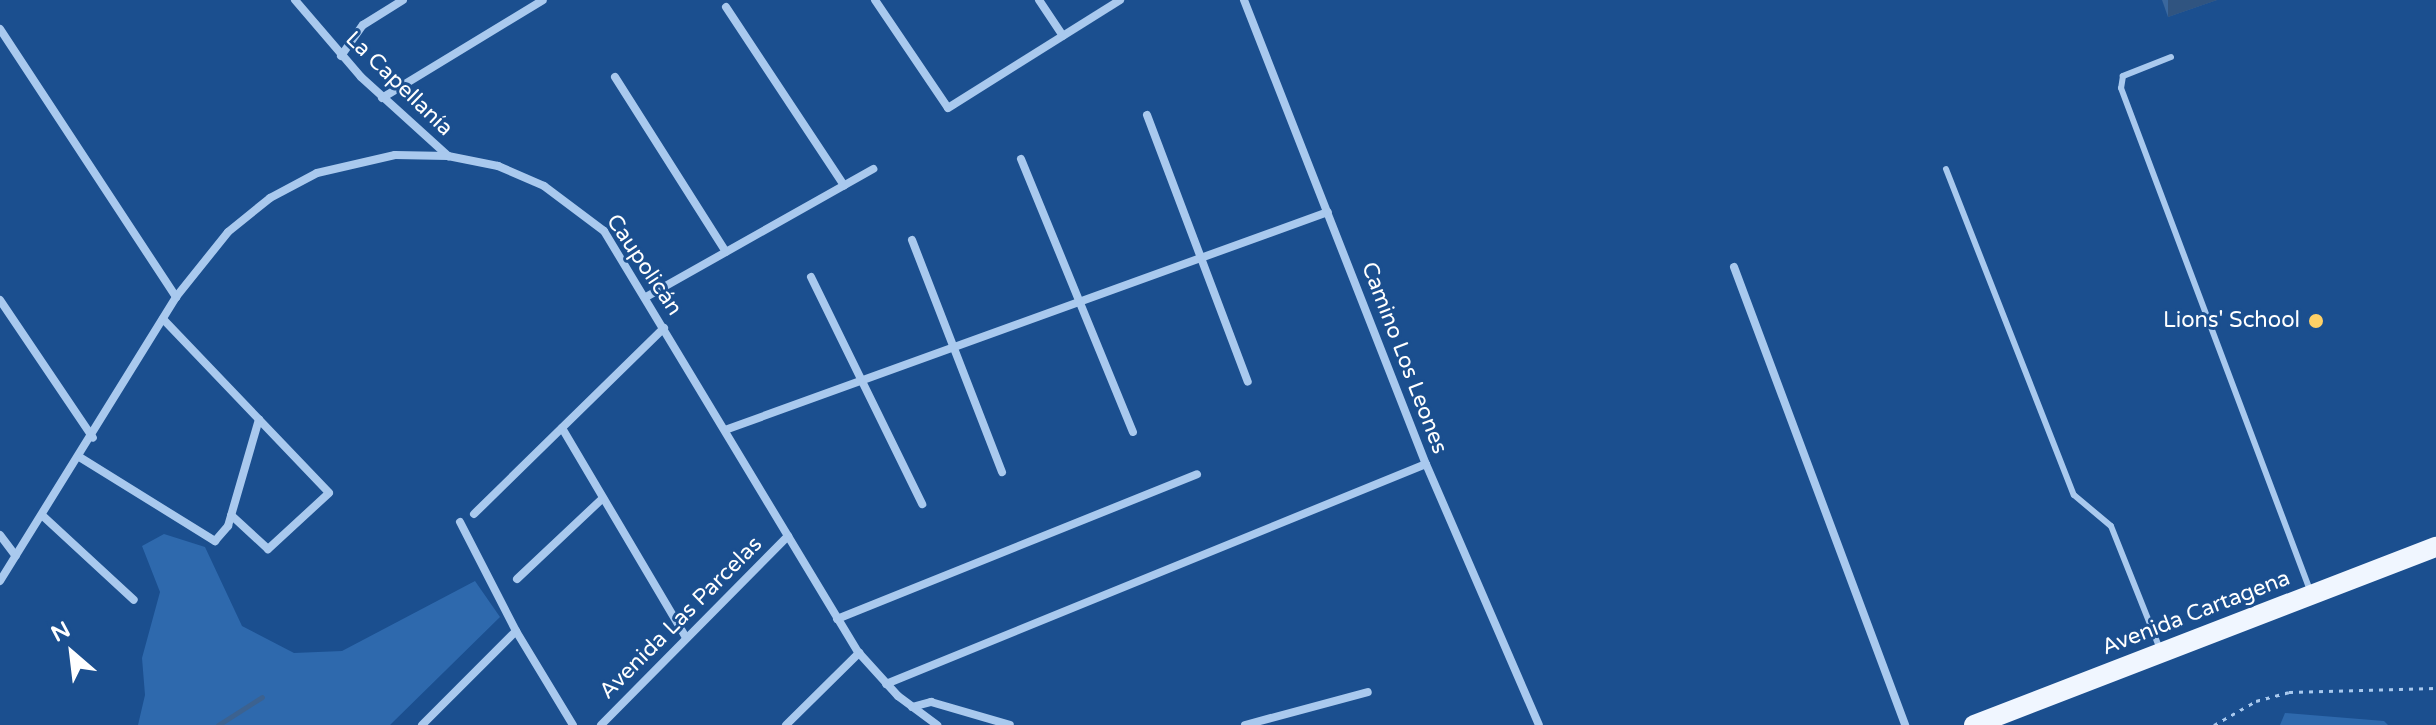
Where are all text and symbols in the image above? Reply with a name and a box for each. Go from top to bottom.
street label: La Capellanía [340,26,458,142]
street label: Caupolicán [600,209,688,321]
street label: Camino Los Leones [1355,258,1453,458]
place label: Lions' School [2163,308,2300,334]
marker: Lions' School [2307,312,2325,330]
street label: Avenida Las Parcelas [594,531,768,705]
street label: Avenida Cartagena [2098,565,2294,661]
north arrow [32,613,112,693]
text: N [47,616,75,647]

